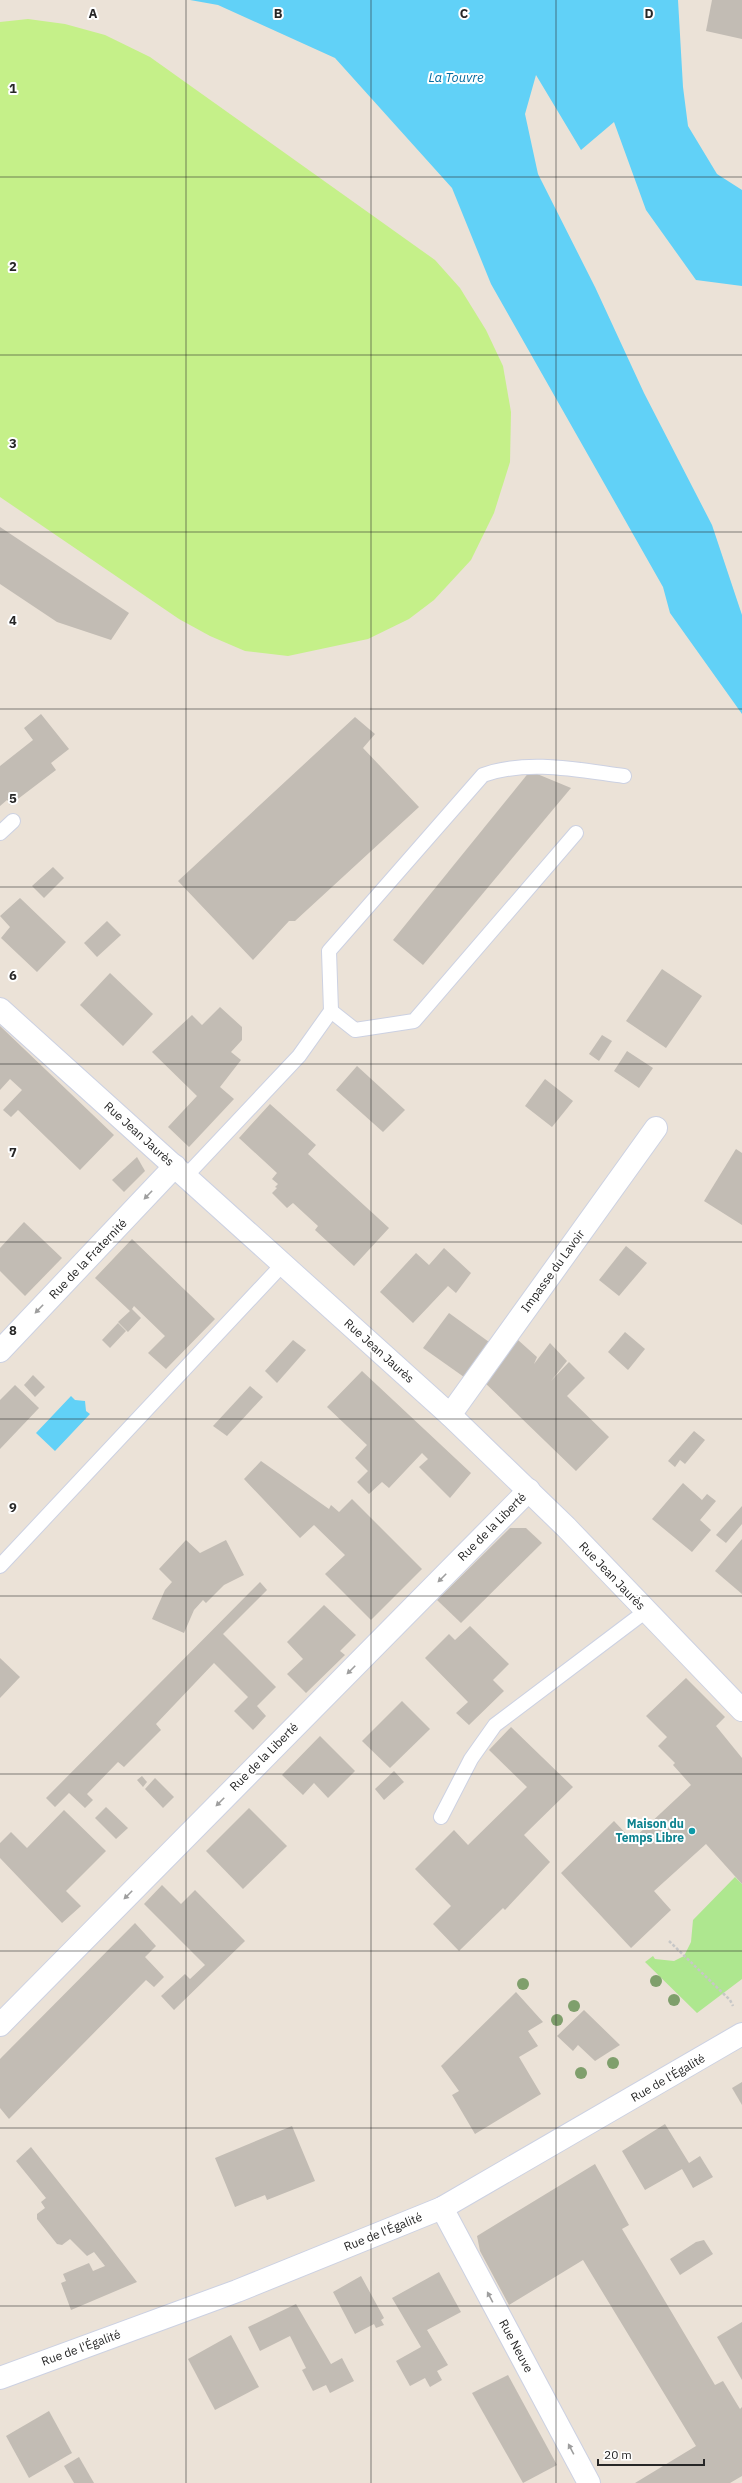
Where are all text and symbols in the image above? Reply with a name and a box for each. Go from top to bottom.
text: A [89,5,98,22]
text: B [274,5,283,22]
text: C [460,5,469,22]
text: D [644,5,654,22]
water label: La Touvre [428,69,484,86]
text: 1 [9,80,17,97]
text: 2 [9,258,17,275]
text: 3 [9,435,17,452]
text: 4 [9,612,17,629]
text: 5 [9,790,17,807]
text: 6 [9,967,17,984]
street label: Rue Jean Jaurès [101,1098,177,1169]
text: 7 [9,1144,17,1161]
one-way arrow [144,1190,153,1200]
street label: Rue de la Fraternité [46,1215,130,1302]
street label: Impasse du Lavoir [518,1226,588,1315]
one-way arrow [35,1304,44,1314]
street label: Rue Jean Jaurès [341,1315,417,1386]
text: 8 [9,1322,17,1339]
street label: Rue de la Liberté [454,1489,529,1564]
text: 9 [9,1499,17,1516]
street label: Rue Jean Jaurès [576,1538,649,1613]
one-way arrow [437,1573,447,1582]
one-way arrow [346,1665,356,1675]
street label: Rue de la Liberté [226,1719,301,1794]
one-way arrow [215,1797,225,1807]
place label: Maison du Temps Libre [616,1816,684,1845]
marker: Maison du Temps Libre [687,1826,697,1836]
one-way arrow [124,1890,133,1900]
street label: Rue de l'Égalité [628,2050,708,2105]
street label: Rue de l'Égalité [341,2209,425,2254]
one-way arrow [486,2291,493,2303]
street label: Rue Neuve [496,2317,537,2375]
street label: Rue de l'Égalité [39,2326,123,2369]
scale bar [598,2441,704,2467]
one-way arrow [567,2443,574,2454]
text: 20 m [604,2447,632,2462]

